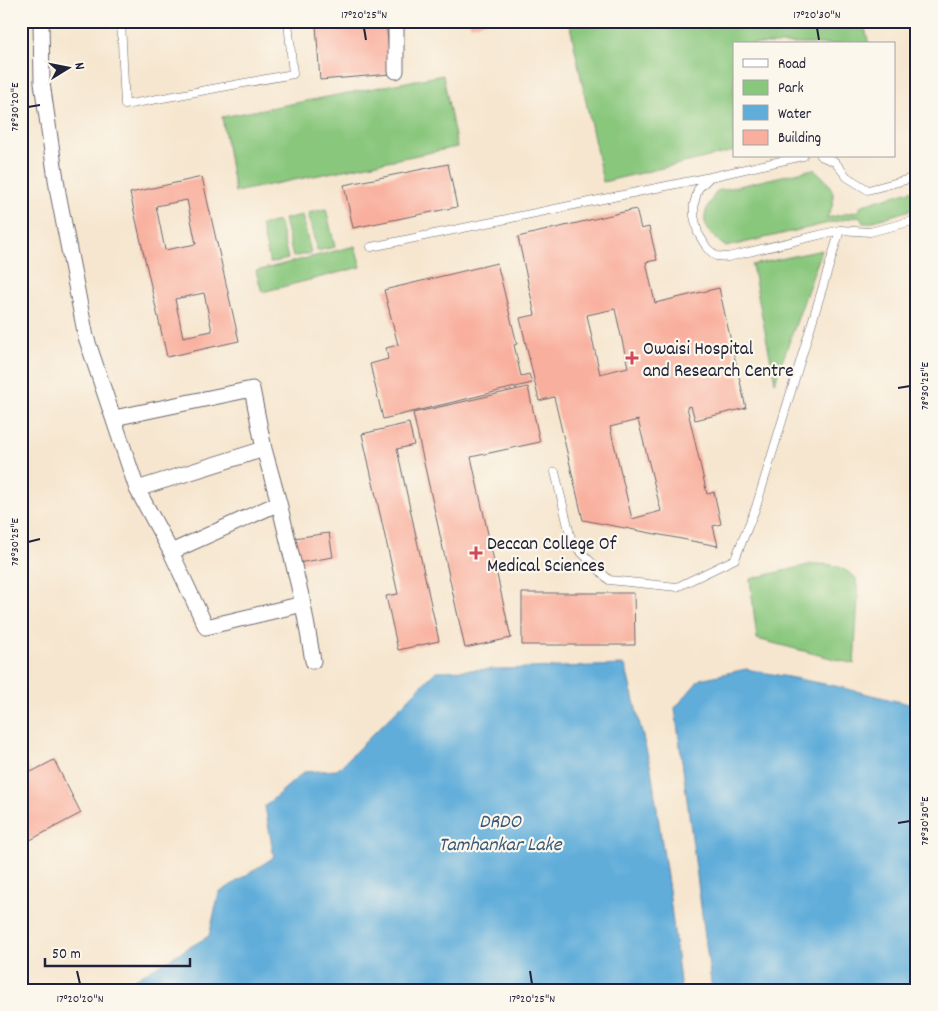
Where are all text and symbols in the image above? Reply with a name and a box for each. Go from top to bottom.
text: 17°20'25"N [341,7,387,24]
text: 17°20'30"N [793,7,841,24]
north arrow [42,42,92,92]
legend [733,42,896,158]
text: Road [778,54,806,76]
text: N [68,61,89,71]
text: Park [778,78,804,100]
text: 78°30'20"E [7,82,24,132]
text: Water [778,104,812,126]
text: Building [778,128,821,150]
place label: Owaisi Hospital and Research Centre [643,337,794,386]
marker: Owaisi Hospital and Research Centre [625,351,639,365]
text: 78°30'25"E [917,361,934,410]
text: 78°30'25"E [7,517,24,566]
place label: Deccan College Of Medical Sciences [487,532,618,581]
marker: Deccan College Of Medical Sciences [469,546,483,560]
text: 78°30'30"E [917,796,934,846]
water label: DRDO Tamhankar Lake [438,809,563,860]
scale bar [45,936,190,968]
text: 50 m [52,944,81,966]
text: 17°20'20"N [56,991,104,1008]
text: 17°20'25"N [509,991,555,1008]

